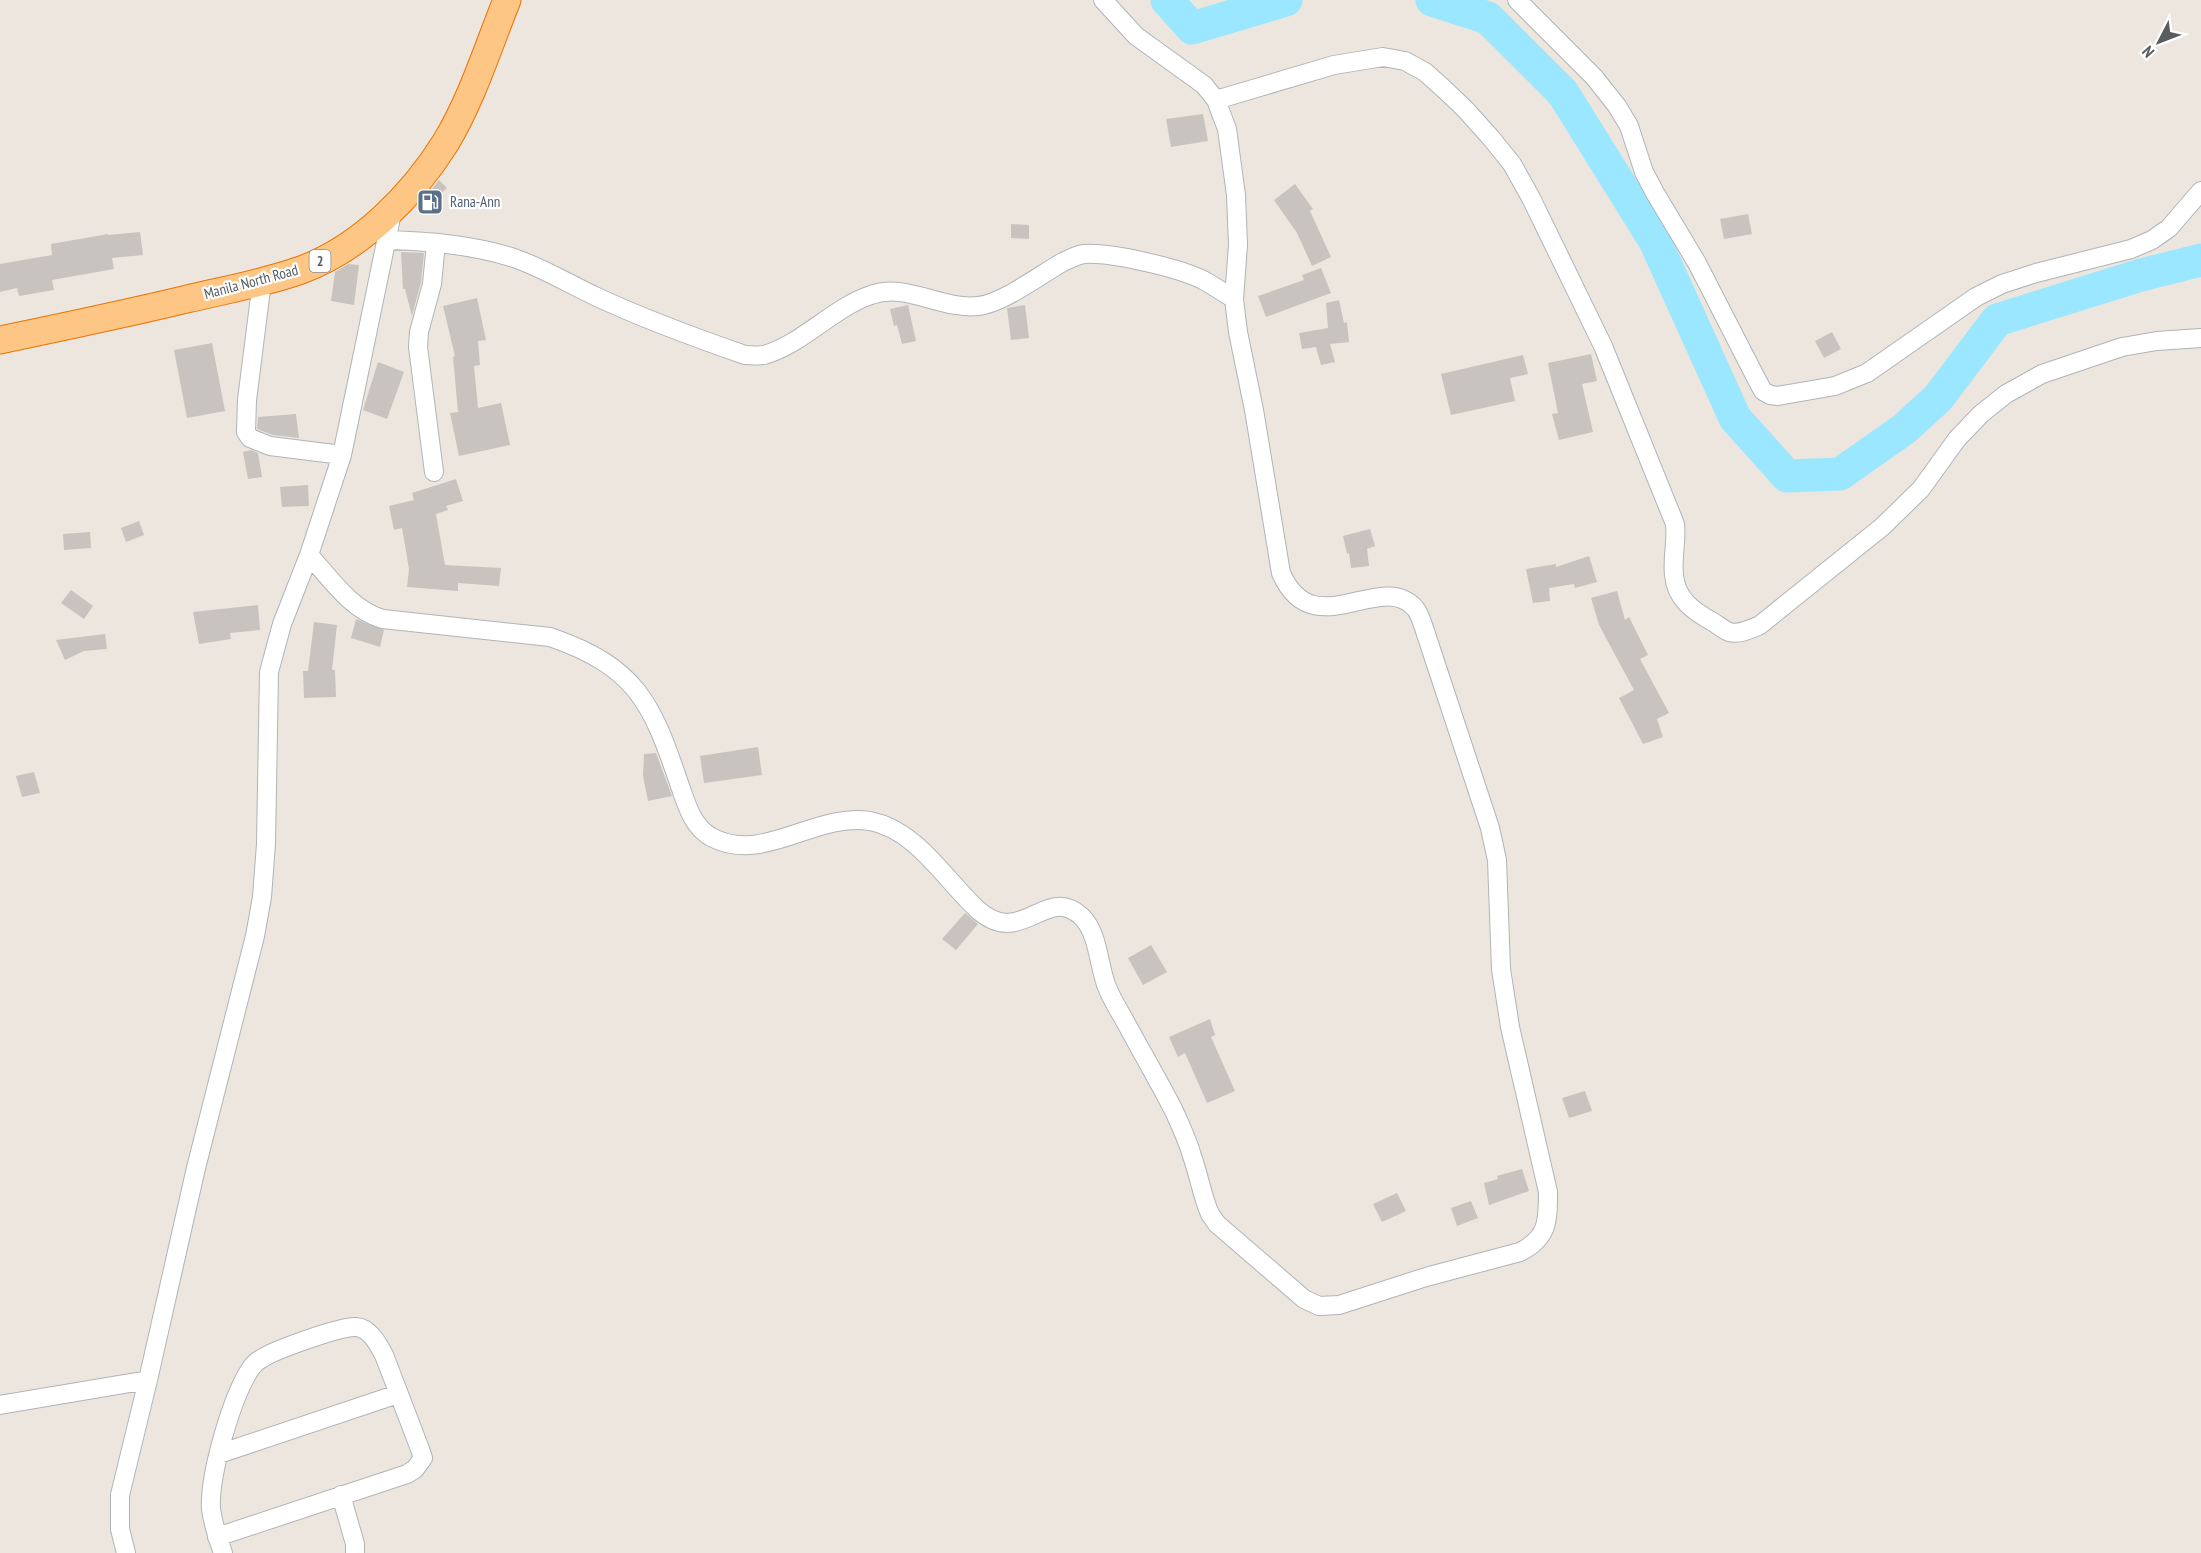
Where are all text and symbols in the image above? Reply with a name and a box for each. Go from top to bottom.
north arrow [2129,12,2189,72]
text: N [2138,42,2158,62]
fuel station icon: Rana-Ann [415,187,445,217]
place label: Rana-Ann [450,192,500,211]
road number: 2 [310,250,330,272]
street label: Manila North Road [202,260,300,303]

